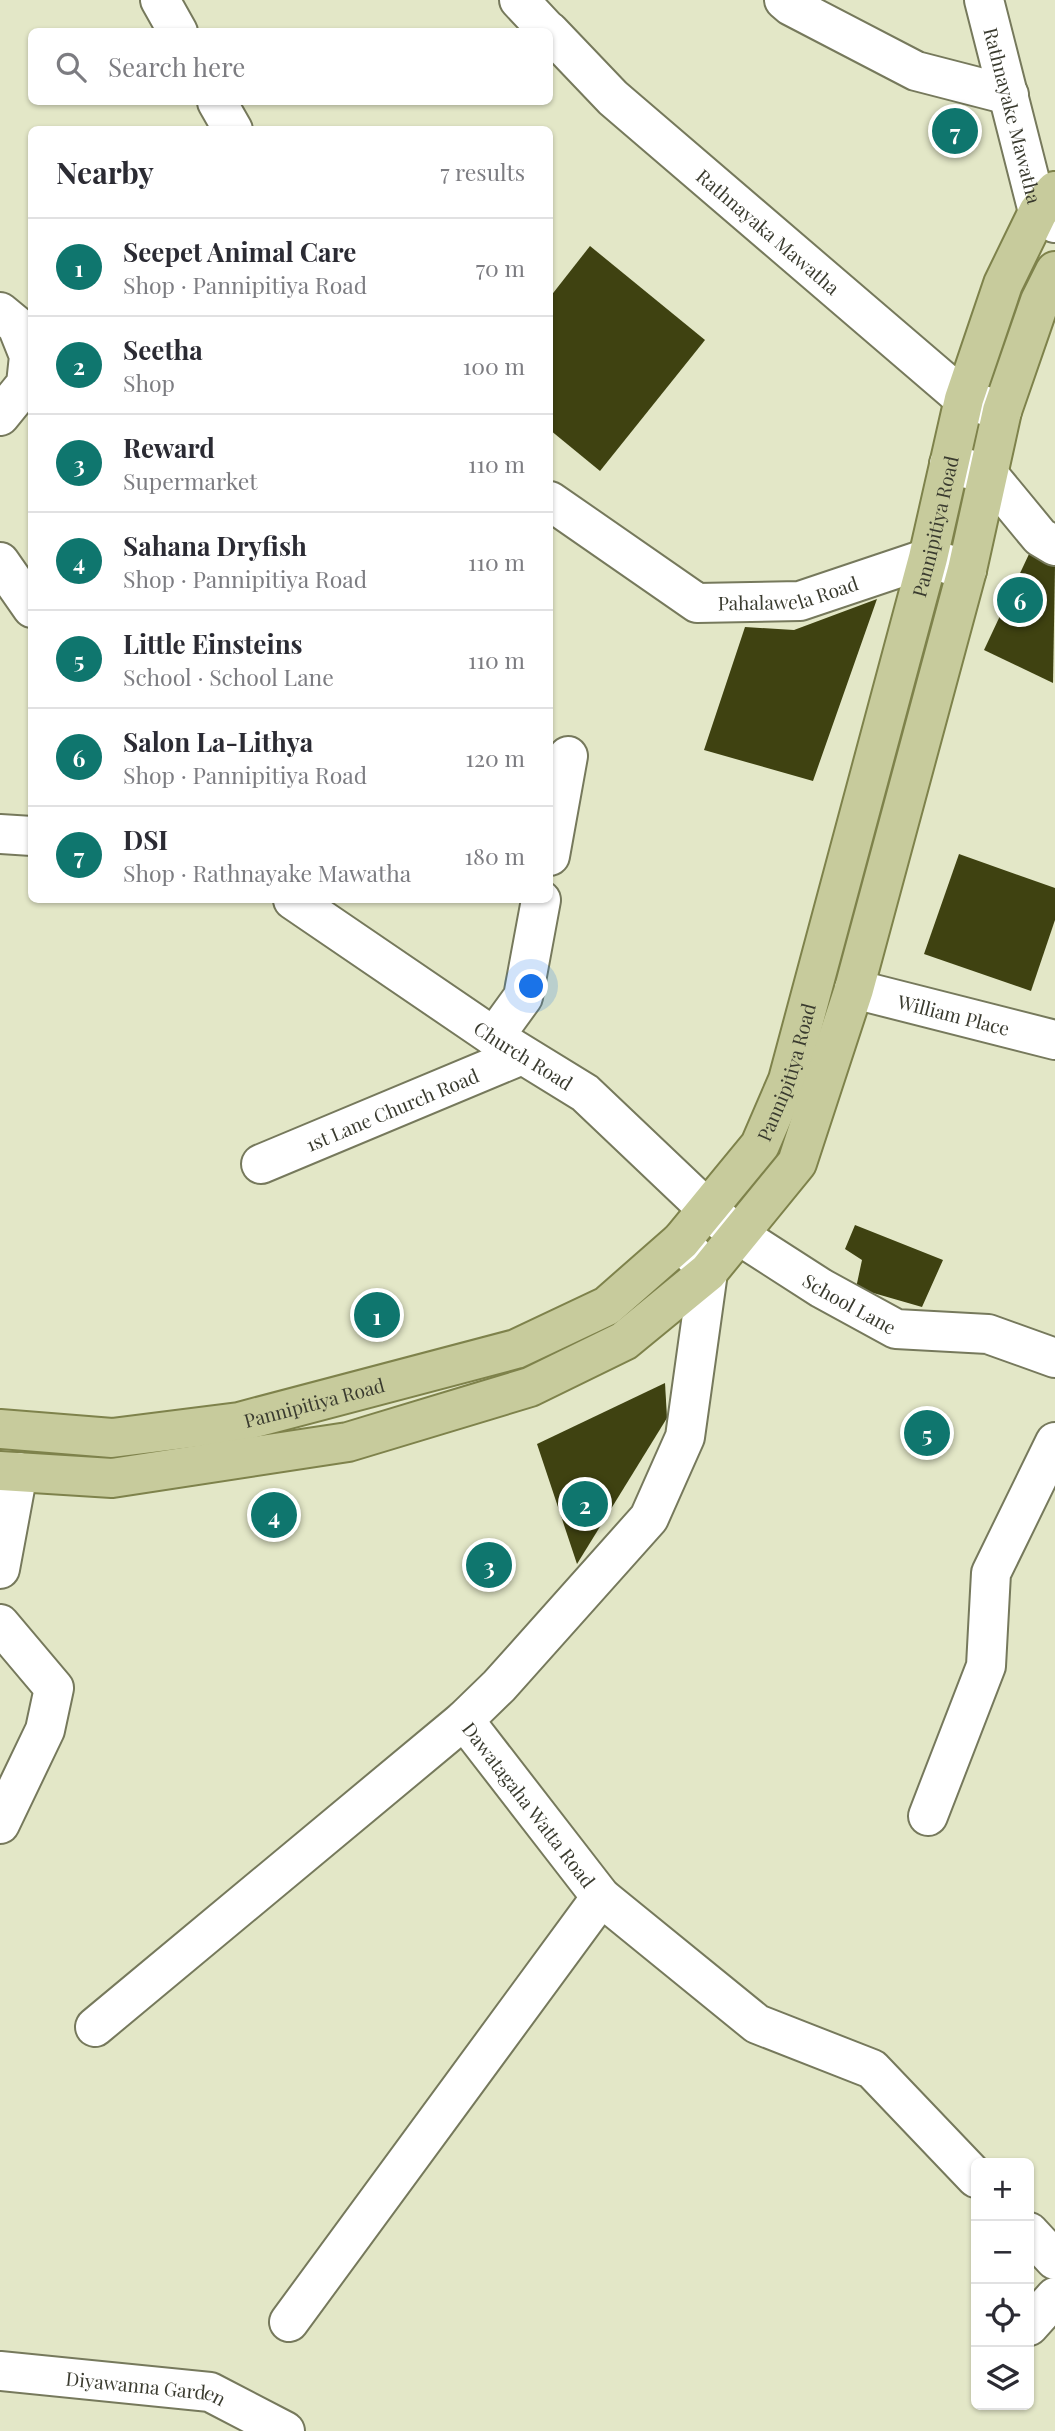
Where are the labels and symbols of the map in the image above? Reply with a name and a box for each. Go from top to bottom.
street label: Rathnayake Mawatha [978,24,1048,207]
pin: 7 [932,105,978,157]
street label: Rathnayaka Mawatha [691,163,846,300]
street label: Pannipitiya Road [905,453,964,600]
street label: Pahalawela Road [717,569,861,616]
pin: 6 [997,574,1043,626]
your location [514,969,548,1003]
street label: William Place [894,987,1013,1041]
street label: Pannipitiya Road [750,1000,821,1145]
street label: Church Road [469,1014,578,1096]
street label: 1st Lane Church Road [302,1062,482,1157]
street label: School Lane [798,1267,901,1340]
pin: 1 [354,1289,400,1341]
street label: Pannipitiya Road [241,1371,387,1433]
pin: 5 [904,1407,950,1459]
pin: 2 [562,1478,608,1530]
pin: 4 [251,1489,297,1541]
pin: 3 [466,1539,512,1591]
street label: Dawatagaha Watta Road [457,1716,602,1892]
street label: Diyawanna Garden [65,2365,231,2412]

